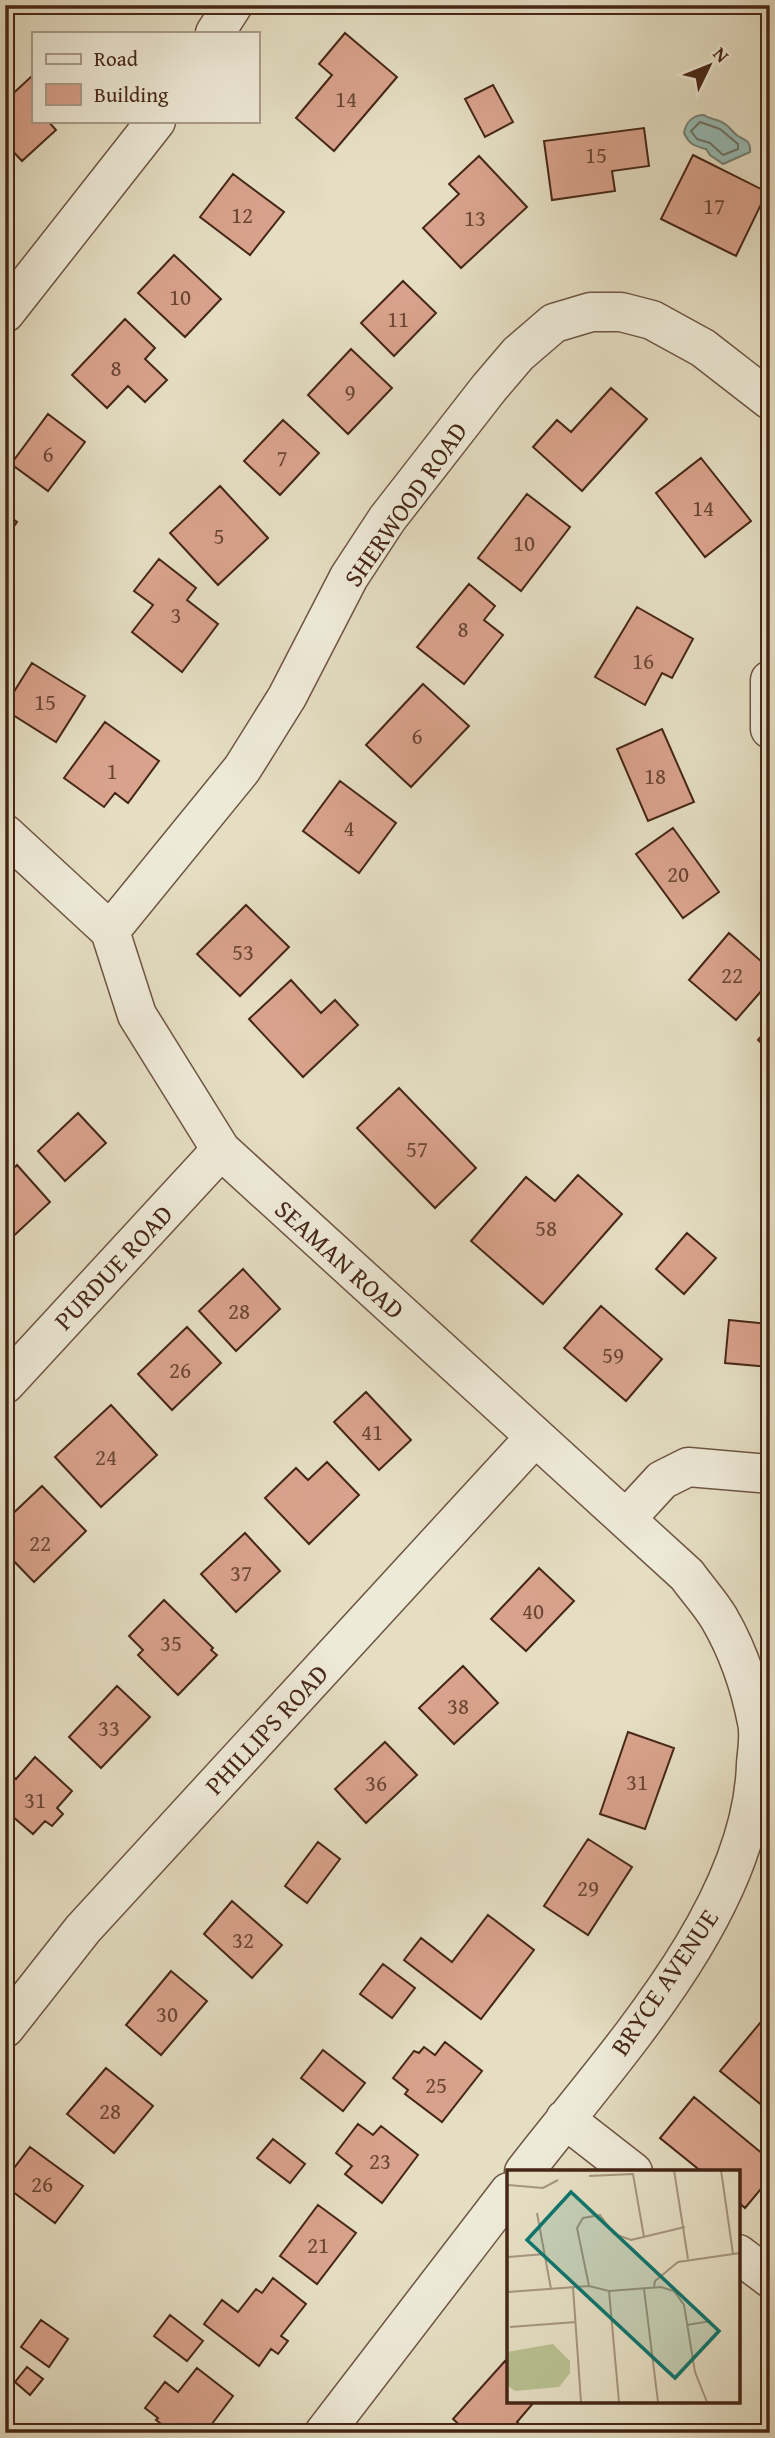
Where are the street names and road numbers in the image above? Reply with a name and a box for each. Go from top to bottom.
street label: SHERWOOD ROAD [334,414,476,594]
street label: SEAMAN ROAD [266,1190,414,1328]
street label: PURDUE ROAD [44,1195,182,1339]
street label: PHILLIPS ROAD [195,1655,337,1803]
street label: BRYCE AVENUE [600,1901,728,2063]

